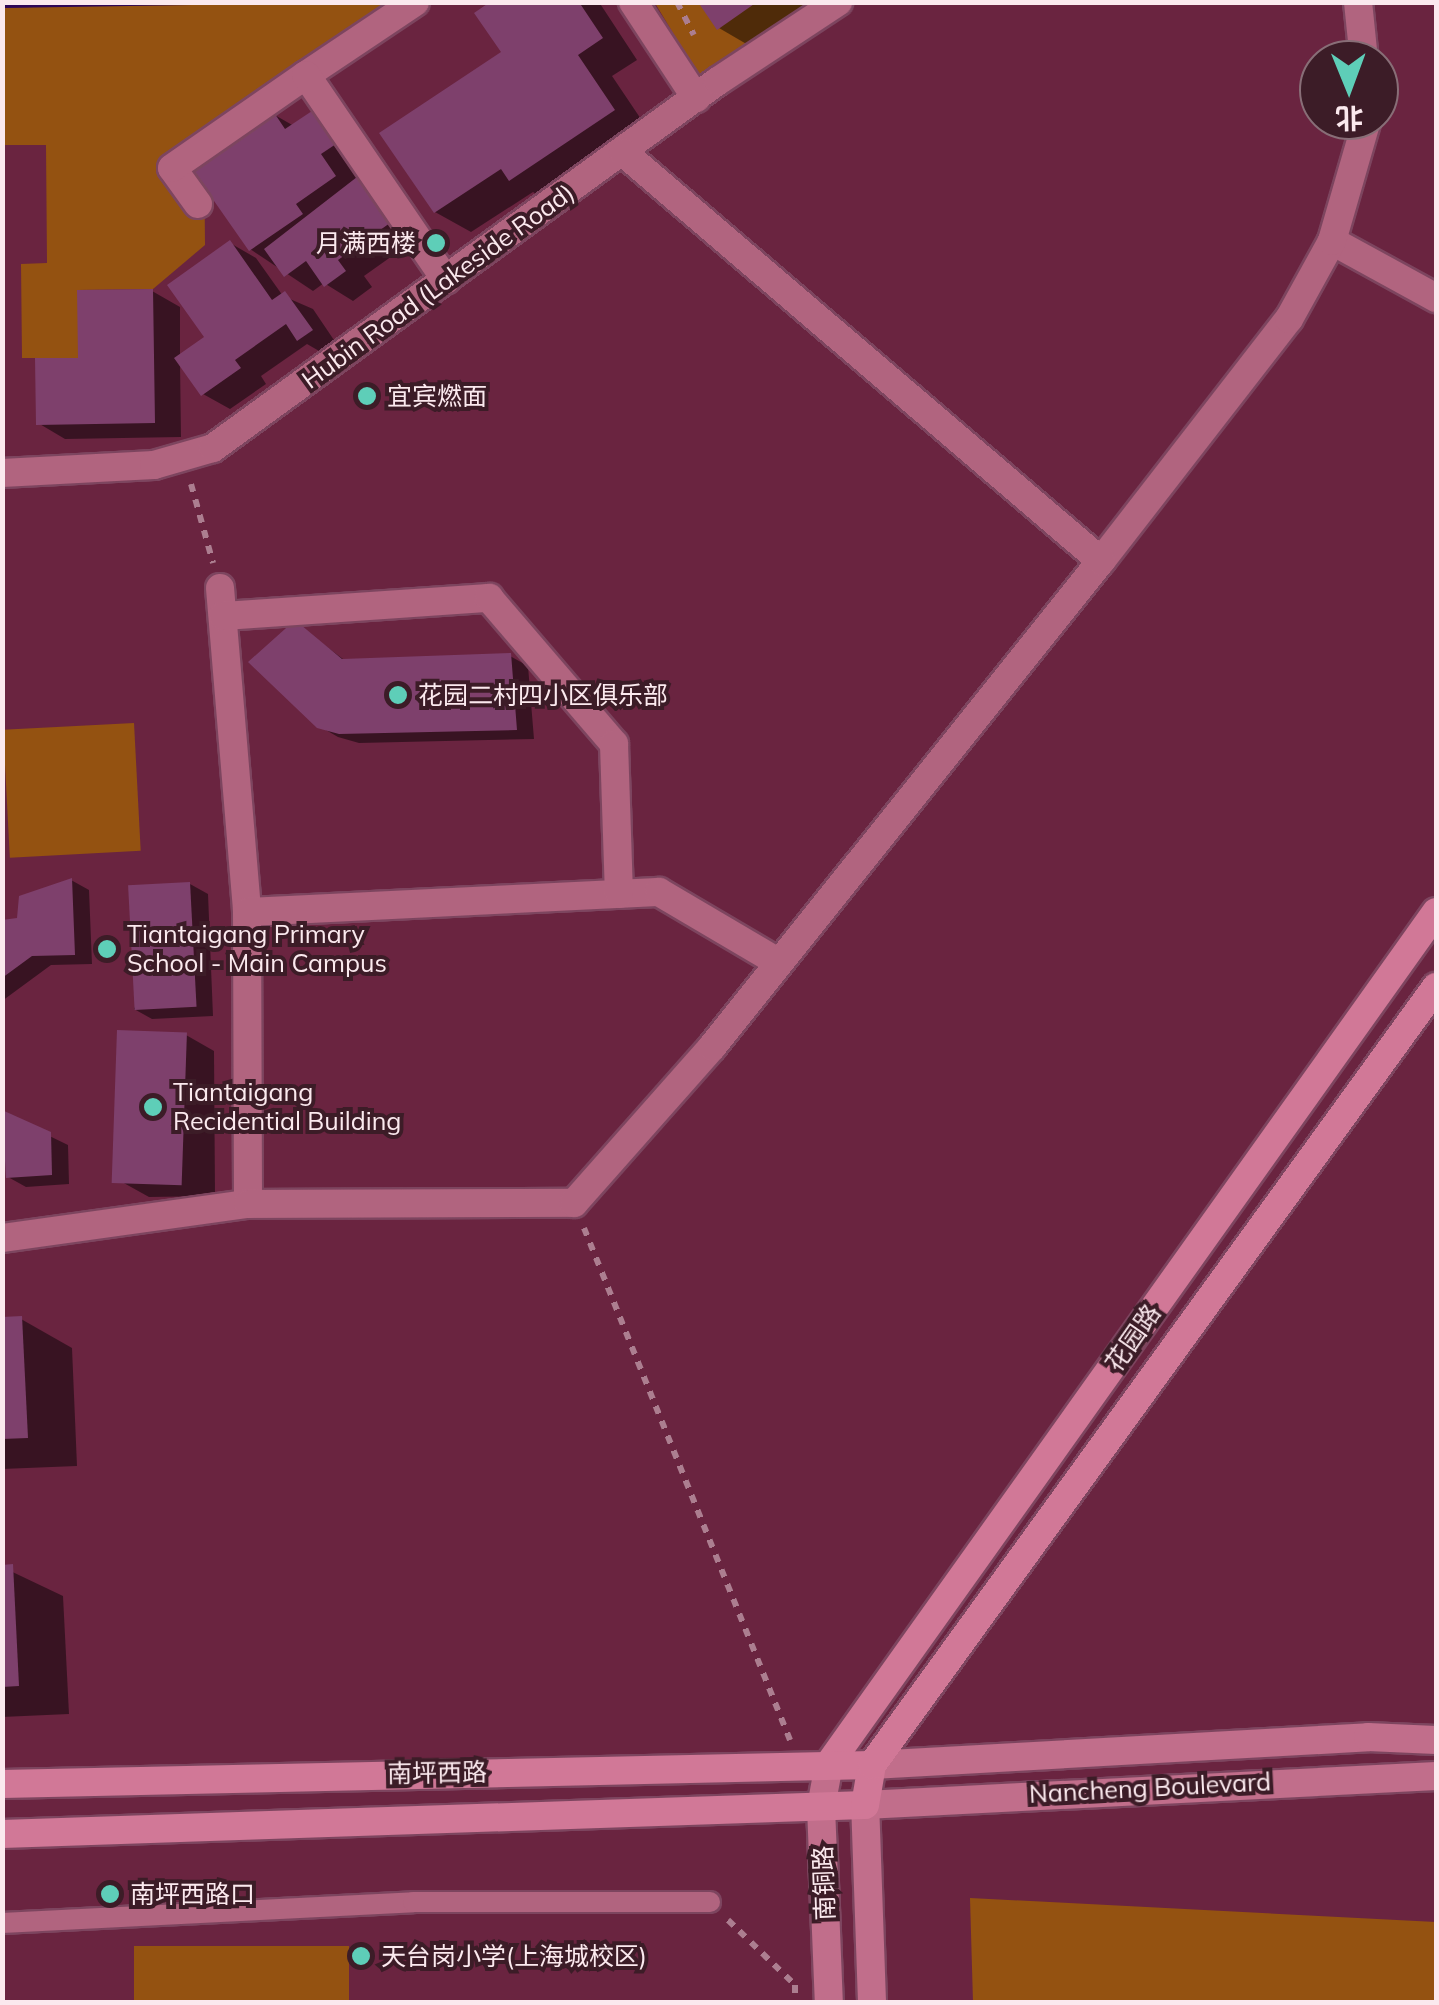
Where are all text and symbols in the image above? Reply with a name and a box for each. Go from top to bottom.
north arrow [1299,40,1399,140]
text: 北 [1335,101,1364,136]
street label: Hubin Road (Lakeside Road) [296,177,580,395]
place label: 月满西楼 [316,228,416,258]
marker: 月满西楼 [425,232,447,254]
place label: 宜宾燃面 [387,381,487,411]
marker: 宜宾燃面 [356,385,378,407]
place label: 花园二村四小区俱乐部 [418,680,668,710]
marker: 花园二村四小区俱乐部 [387,684,409,706]
place label: Tiantaigang Primary School - Main Campus [127,920,387,979]
marker: Tiantaigang Primary School - Main Campus [96,938,118,960]
place label: Tiantaigang Recidential Building [173,1078,401,1137]
marker: Tiantaigang Recidential Building [142,1096,164,1118]
street label: 花园路 [1099,1299,1167,1377]
street label: 南坪西路 [387,1757,487,1789]
street label: Nancheng Boulevard [1028,1767,1272,1809]
street label: 南铜路 [808,1845,840,1921]
place label: 南坪西路口 [130,1879,255,1909]
marker: 南坪西路口 [99,1883,121,1905]
place label: 天台岗小学(上海城校区) [381,1941,647,1971]
marker: 天台岗小学(上海城校区) [350,1945,372,1967]

